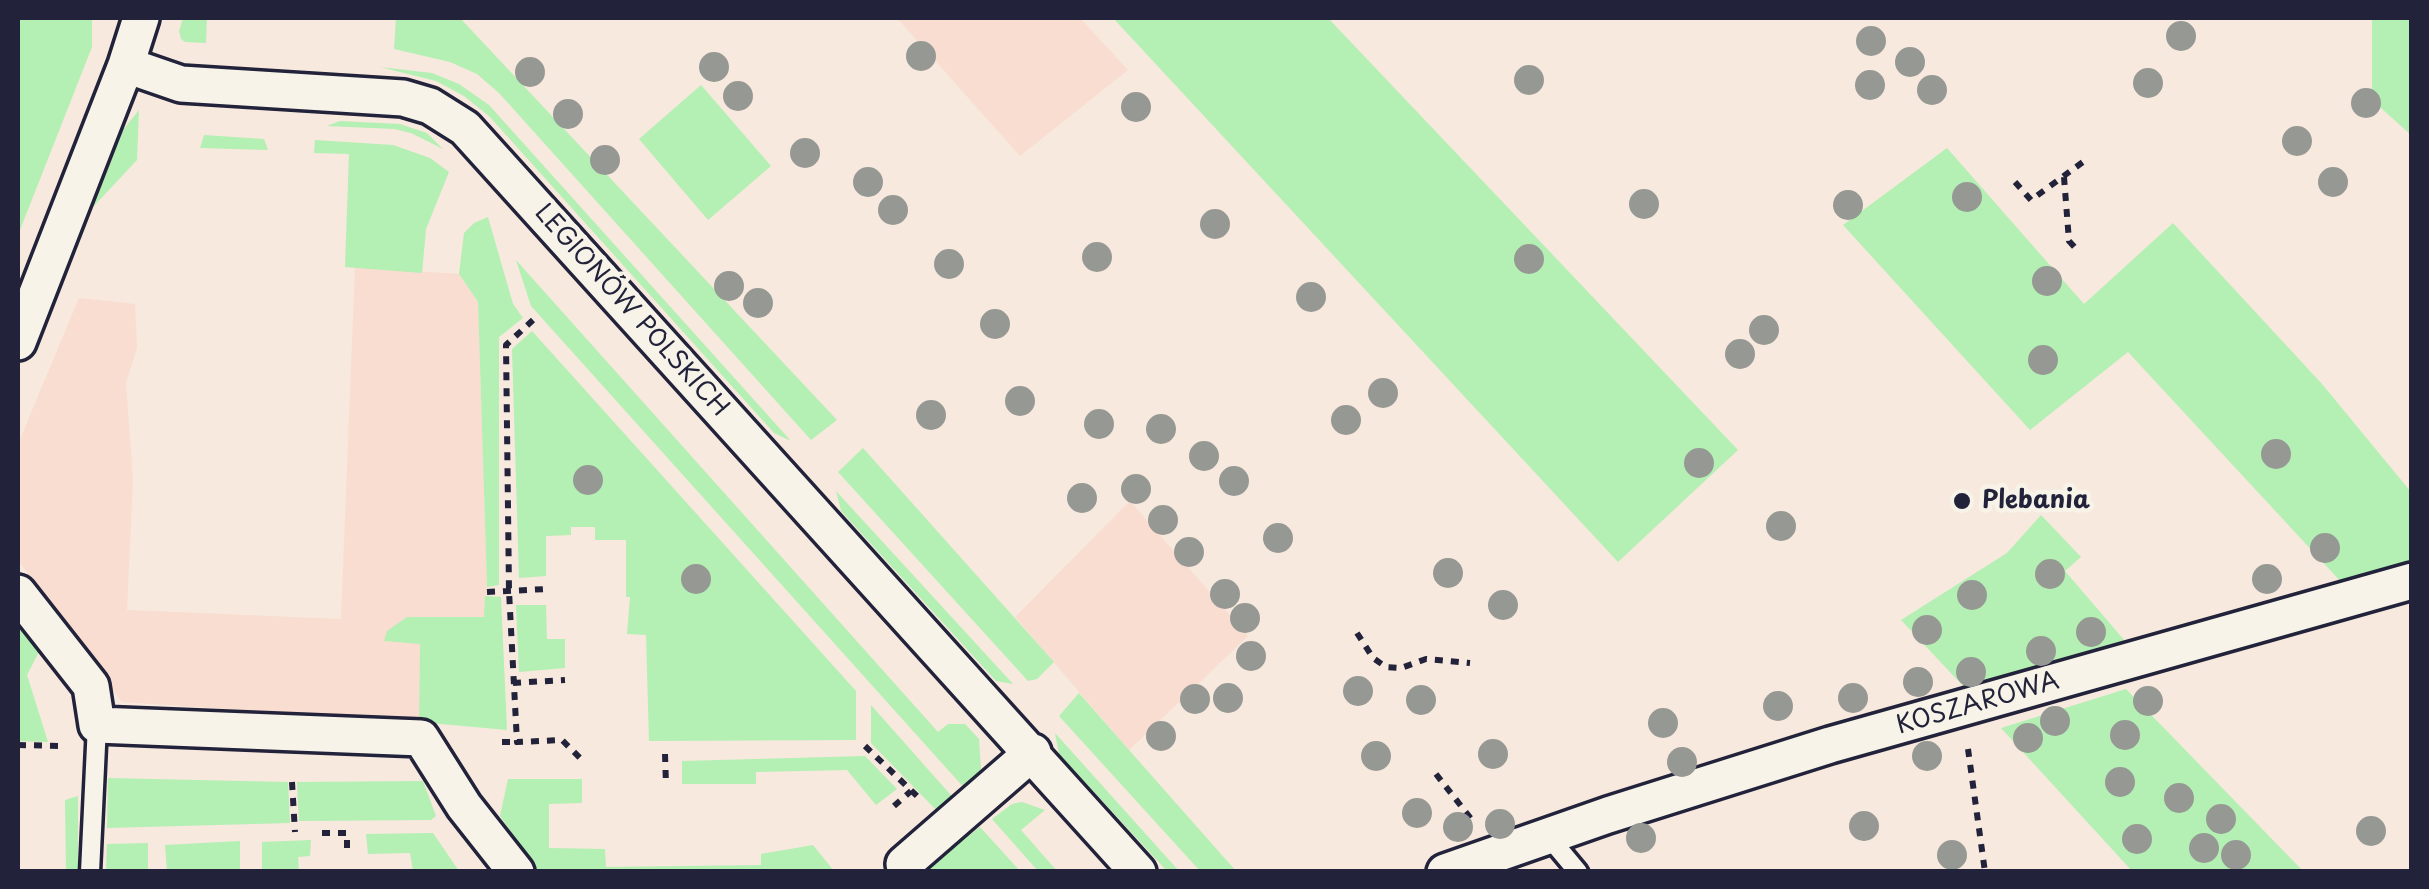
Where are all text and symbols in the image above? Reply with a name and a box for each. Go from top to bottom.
street label: LEGIONÓW POLSKICH [528,199,734,423]
place label: Plebania [1982,486,2090,516]
marker: Plebania [1951,490,1973,512]
street label: KOSZAROWA [1893,666,2063,742]

